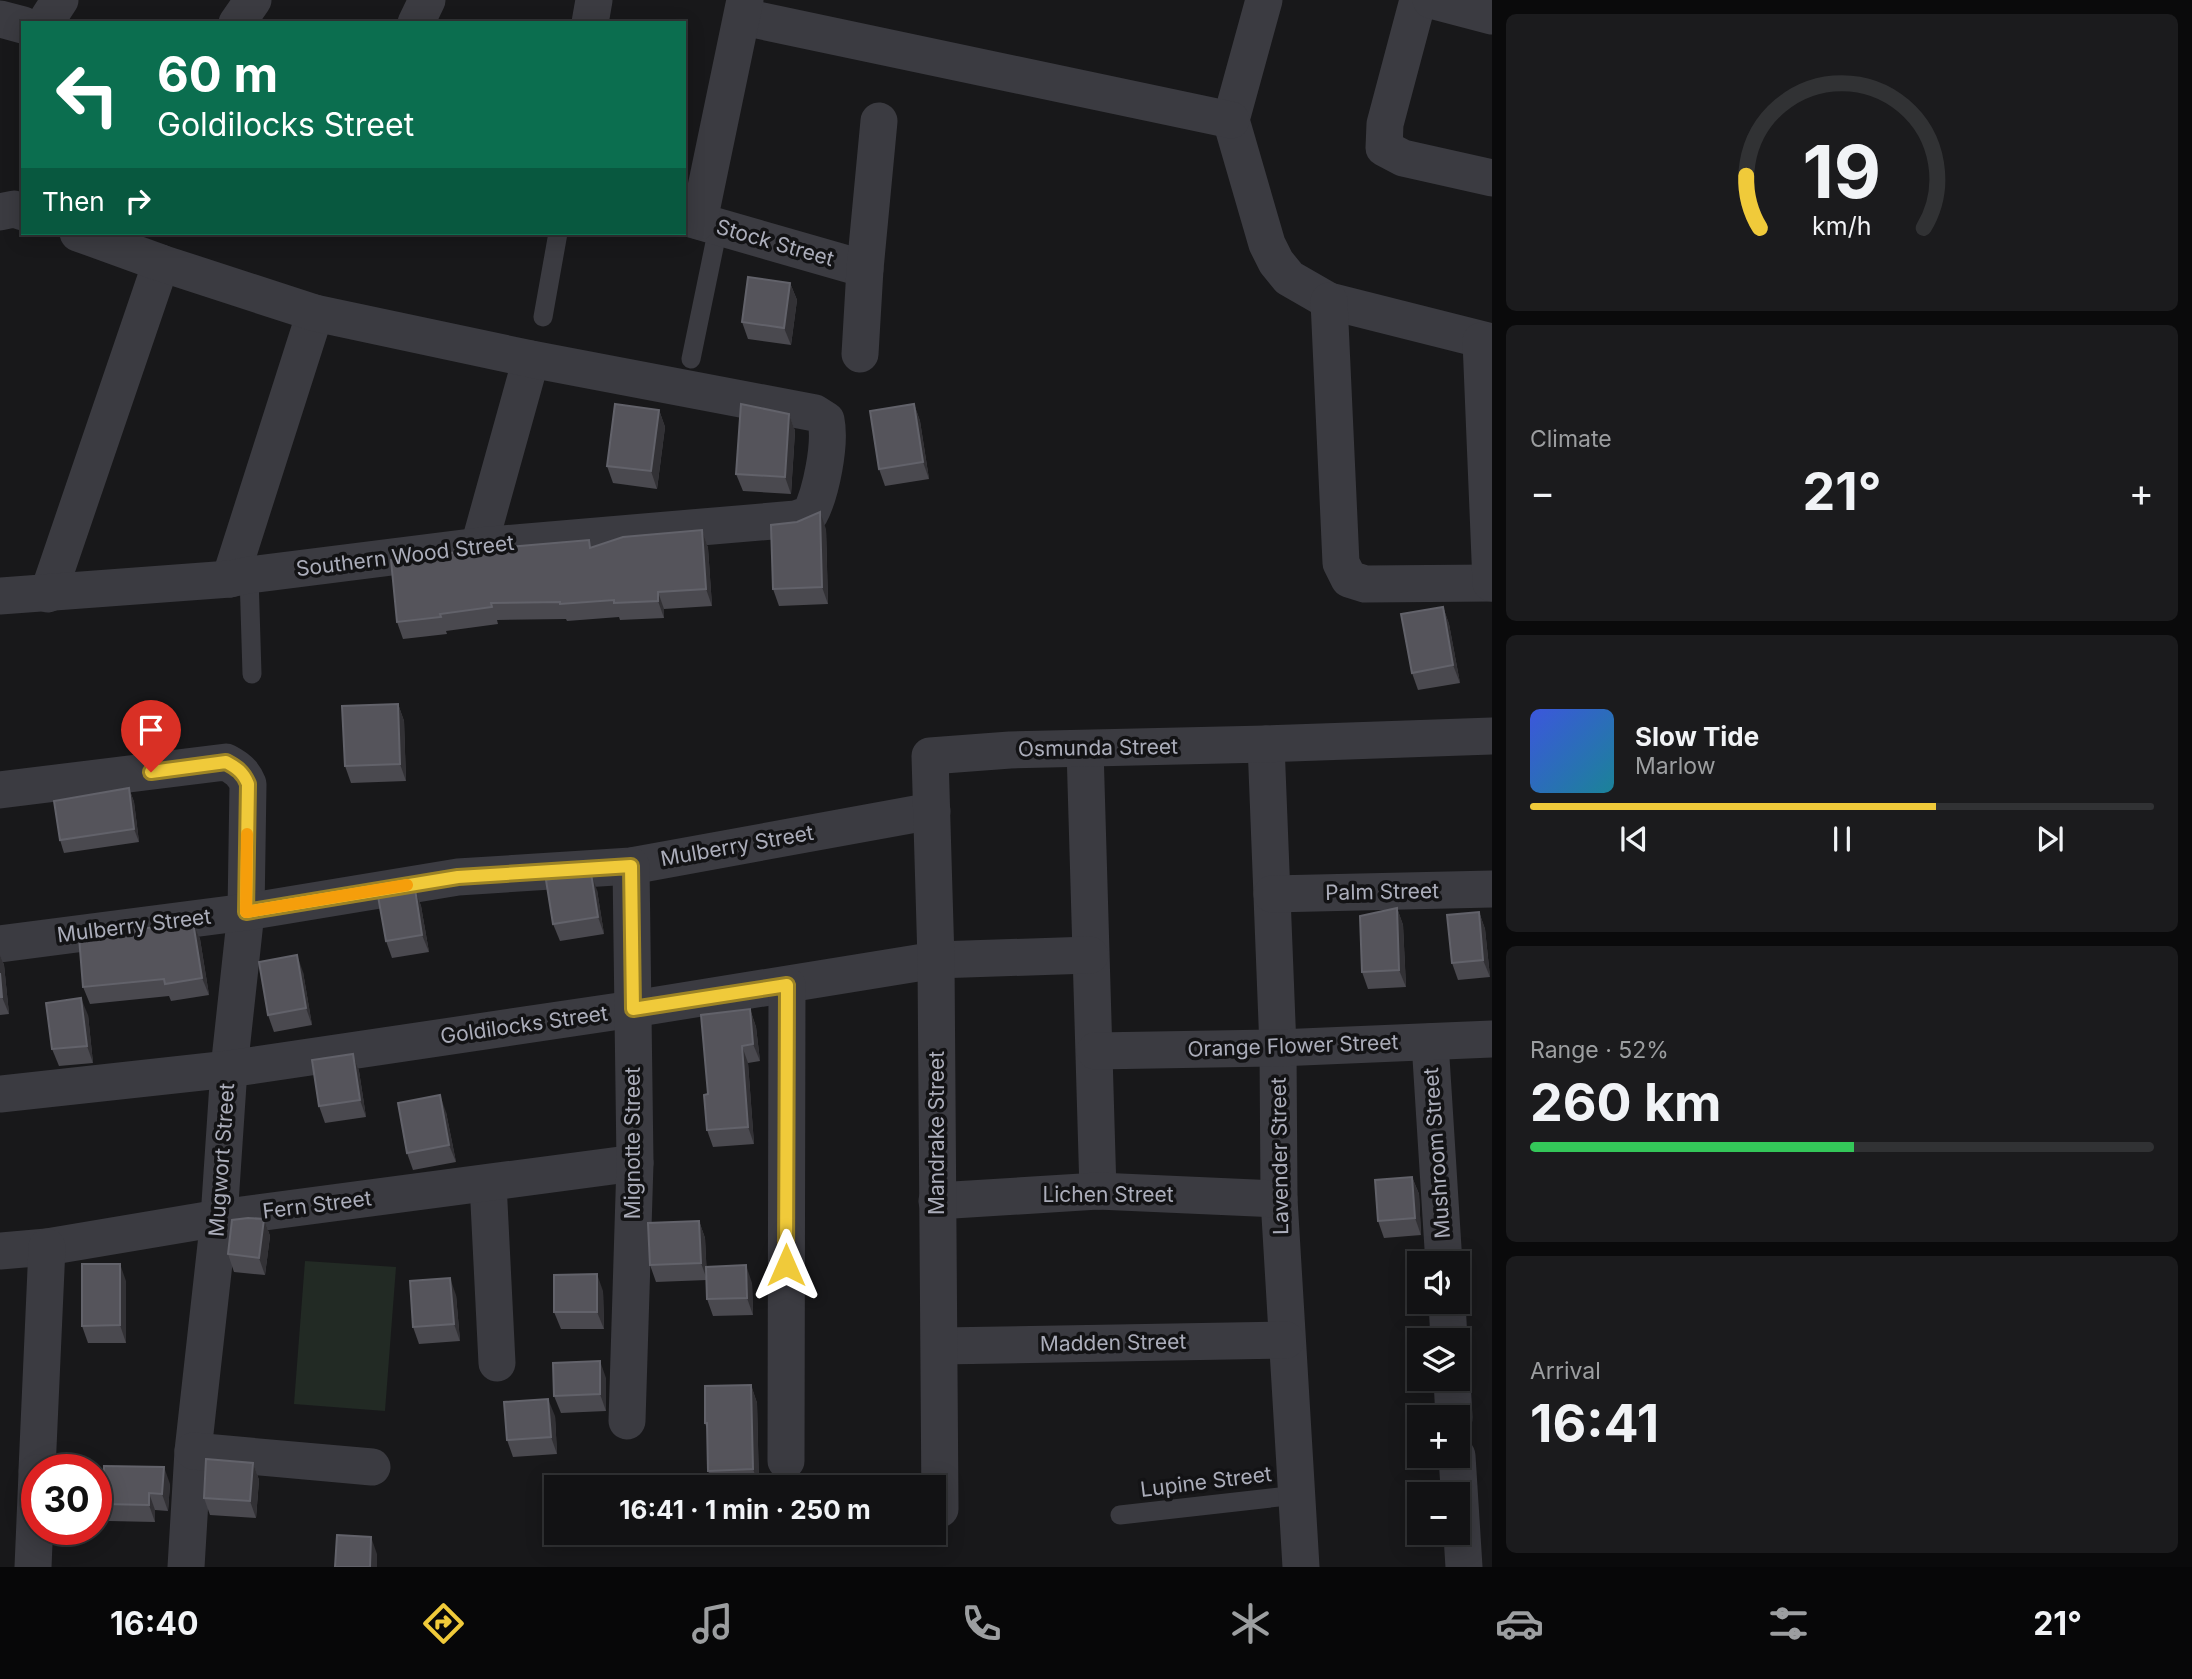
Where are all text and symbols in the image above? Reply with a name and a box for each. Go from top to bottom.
text: 60 m [157,45,278,104]
icon: left [42,49,133,140]
text: Goldilocks Street [157,105,414,144]
text: 19 [1803,128,1881,217]
icon: right [119,182,157,220]
text: Then [42,186,105,217]
text: km/h [1812,211,1872,241]
street label: Stock Street [713,214,837,271]
text: Climate [1530,425,1612,453]
text: 21° [1802,460,1882,523]
text: − [1530,469,1555,515]
text: + [2129,469,2154,515]
street label: Southern Wood Street [295,530,515,581]
pin [121,700,181,772]
icon: arrive [132,711,170,749]
text: Slow Tide [1635,721,1759,752]
street label: Osmunda Street [1018,734,1178,761]
text: Marlow [1635,752,1715,780]
street label: Mulberry Street [658,820,816,871]
icon: previous [1615,820,1653,858]
icon: pause [1823,820,1861,858]
icon: next [2031,820,2069,858]
street label: Palm Street [1325,878,1439,905]
street label: Mulberry Street [55,904,213,947]
street label: Goldilocks Street [439,1000,609,1049]
street label: Orange Flower Street [1187,1029,1399,1062]
text: Range · 52% [1530,1036,1669,1064]
street label: Mandrake Street [924,1051,949,1215]
street label: Mignotte Street [620,1067,645,1219]
street label: Mushroom Street [1418,1067,1455,1239]
text: 260 km [1530,1071,1722,1134]
street label: Lavender Street [1266,1077,1293,1235]
street label: Mugwort Street [204,1082,239,1238]
street label: Lichen Street [1042,1182,1174,1207]
street label: Fern Street [261,1185,373,1224]
position arrow [749,1228,823,1302]
map controls [1407,1251,1470,1545]
button: sound [1407,1251,1470,1314]
button: layers [1407,1328,1470,1391]
street label: Madden Street [1040,1329,1186,1356]
text: Arrival [1530,1357,1601,1385]
text: 16:41 [1530,1392,1659,1455]
button: + [1407,1405,1470,1468]
speed limit sign: 30 [21,1454,112,1545]
street label: Lupine Street [1139,1461,1273,1502]
button: − [1407,1482,1470,1545]
text: 16:41 · 1 min · 250 m [619,1494,871,1525]
icon: directions [419,1599,468,1648]
icon: music [688,1599,737,1648]
icon: phone [957,1599,1006,1648]
icon: climate [1226,1599,1275,1648]
icon: car [1495,1599,1544,1648]
icon: filters [1764,1599,1813,1648]
text: 16:40 [110,1604,199,1643]
text: 21° [2033,1604,2082,1643]

